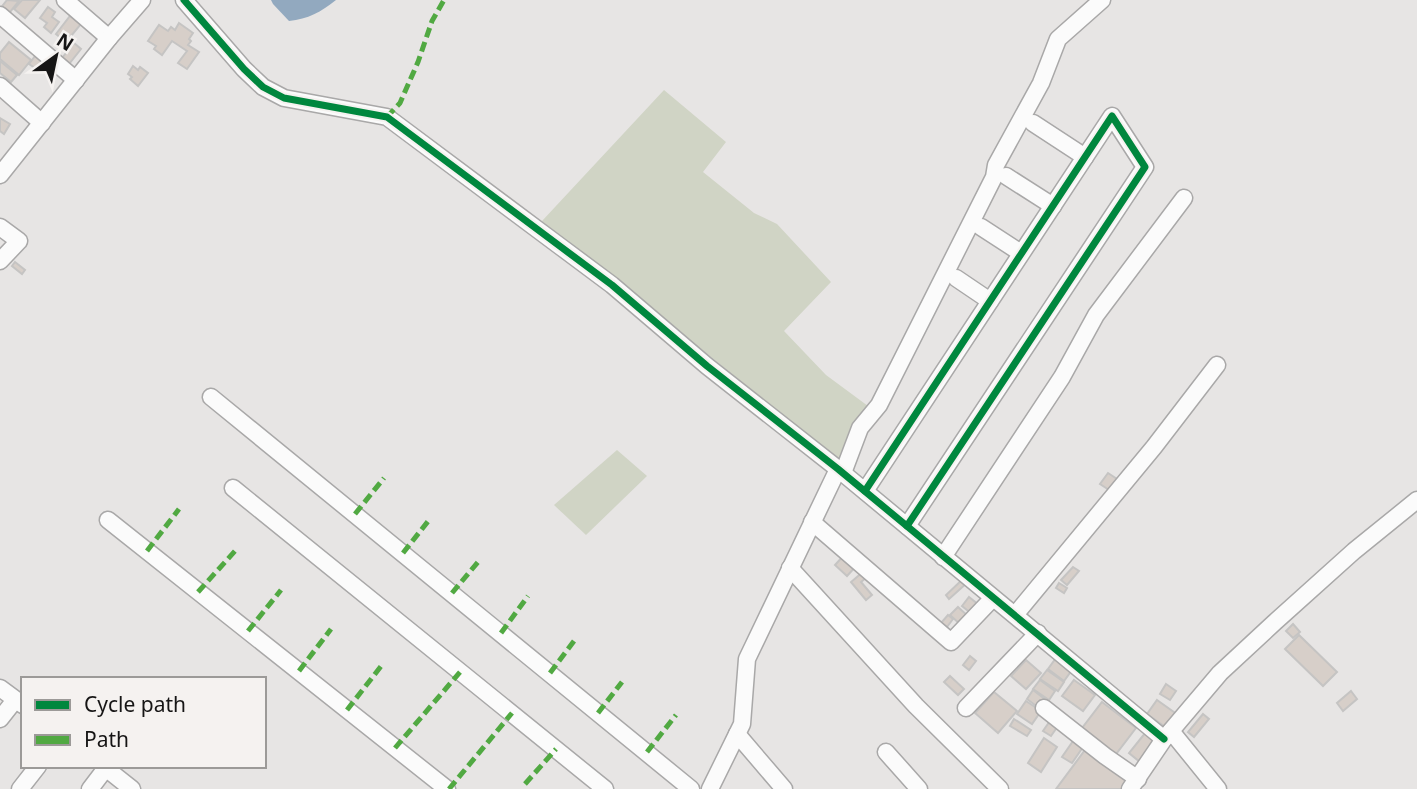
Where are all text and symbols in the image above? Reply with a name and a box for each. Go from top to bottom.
north arrow [21,21,91,91]
text: N [52,27,79,57]
legend [21,677,266,768]
text: Cycle path [84,690,186,718]
text: Path [84,725,129,753]

